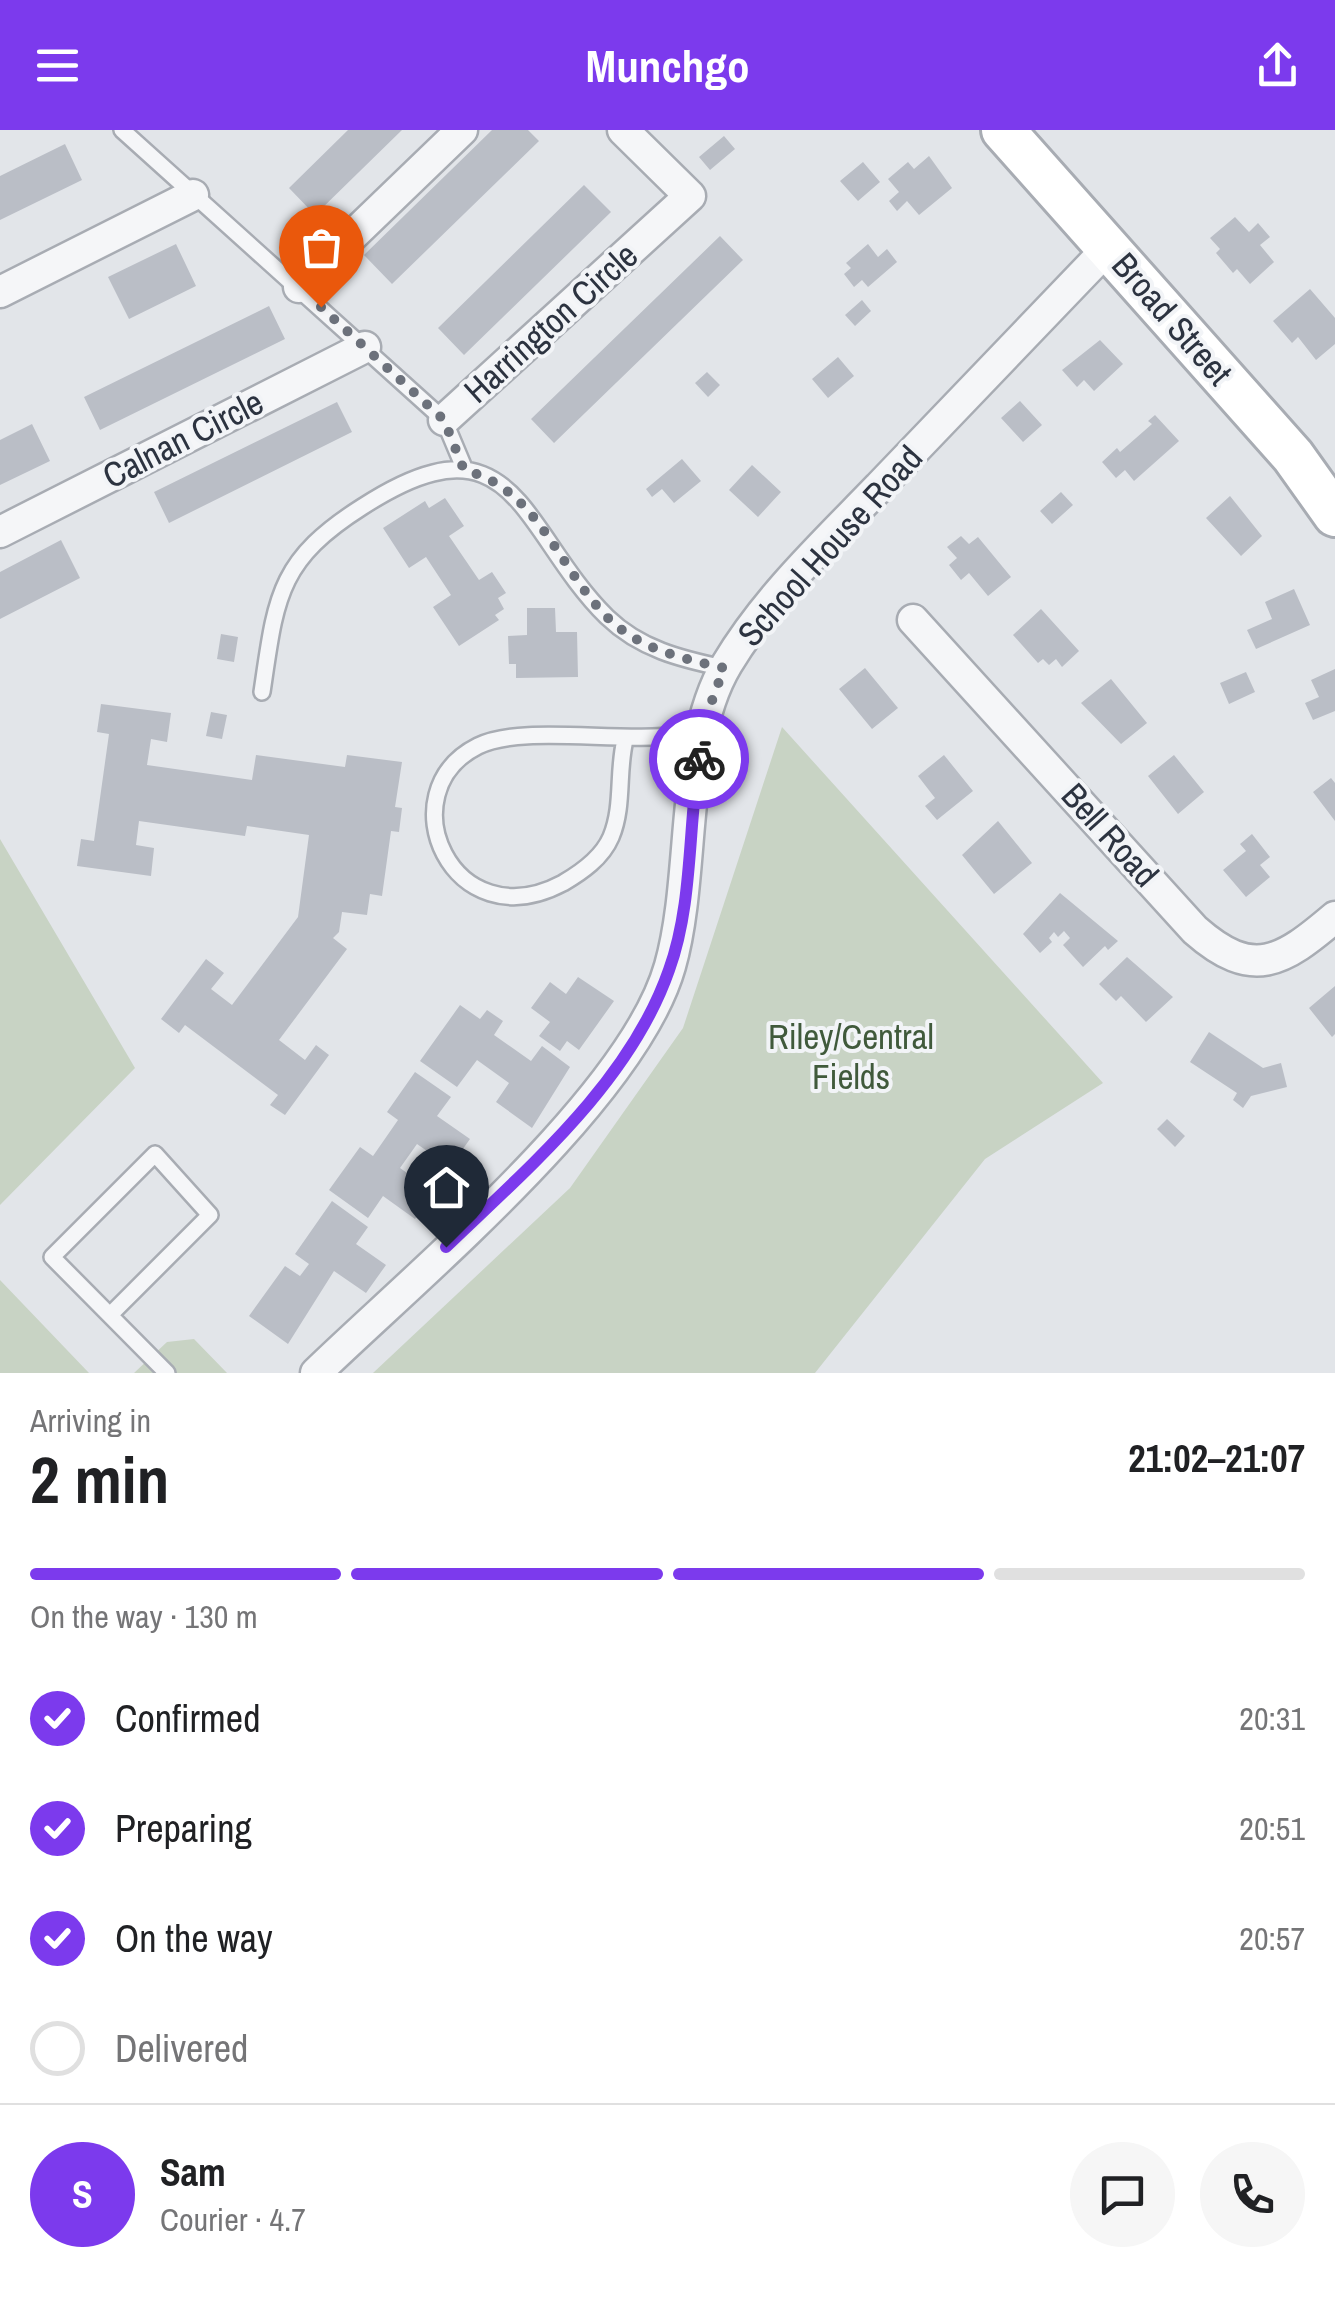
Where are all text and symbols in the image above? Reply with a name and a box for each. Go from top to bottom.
text: Munchgo [586,35,749,96]
icon: menu [30,38,85,93]
icon: share [1250,38,1305,93]
pin [279,205,364,308]
icon: bag [294,220,349,275]
street label: Harrington Circle [454,232,648,413]
street label: Broad Street [1102,242,1243,395]
street label: Calnan Circle [95,378,271,499]
street label: School House Road [727,435,932,656]
courier [649,709,749,809]
icon: bike [672,732,727,787]
street label: Bell Road [1051,773,1169,897]
park label: Riley/Central Fields [768,1013,934,1100]
pin [404,1145,489,1248]
icon: home [419,1160,474,1215]
text: Arriving in [30,1399,151,1442]
text: 21:02–21:07 [1128,1433,1305,1484]
text: 2 min [30,1436,169,1523]
text: On the way · 130 m [30,1595,258,1638]
icon: check [30,1691,85,1746]
text: Confirmed [115,1693,260,1744]
text: 20:31 [1239,1697,1305,1740]
icon: check [30,1801,85,1856]
text: Preparing [115,1803,252,1854]
text: 20:51 [1239,1807,1305,1850]
icon: check [30,1911,85,1966]
text: On the way [115,1913,273,1964]
text: 20:57 [1239,1917,1305,1960]
text: Delivered [115,2023,248,2074]
button: chat [1070,2142,1175,2247]
button: phone [1200,2142,1305,2247]
text: Sam [160,2147,226,2198]
text: S [72,2169,93,2220]
text: Courier · 4.7 [160,2198,306,2241]

